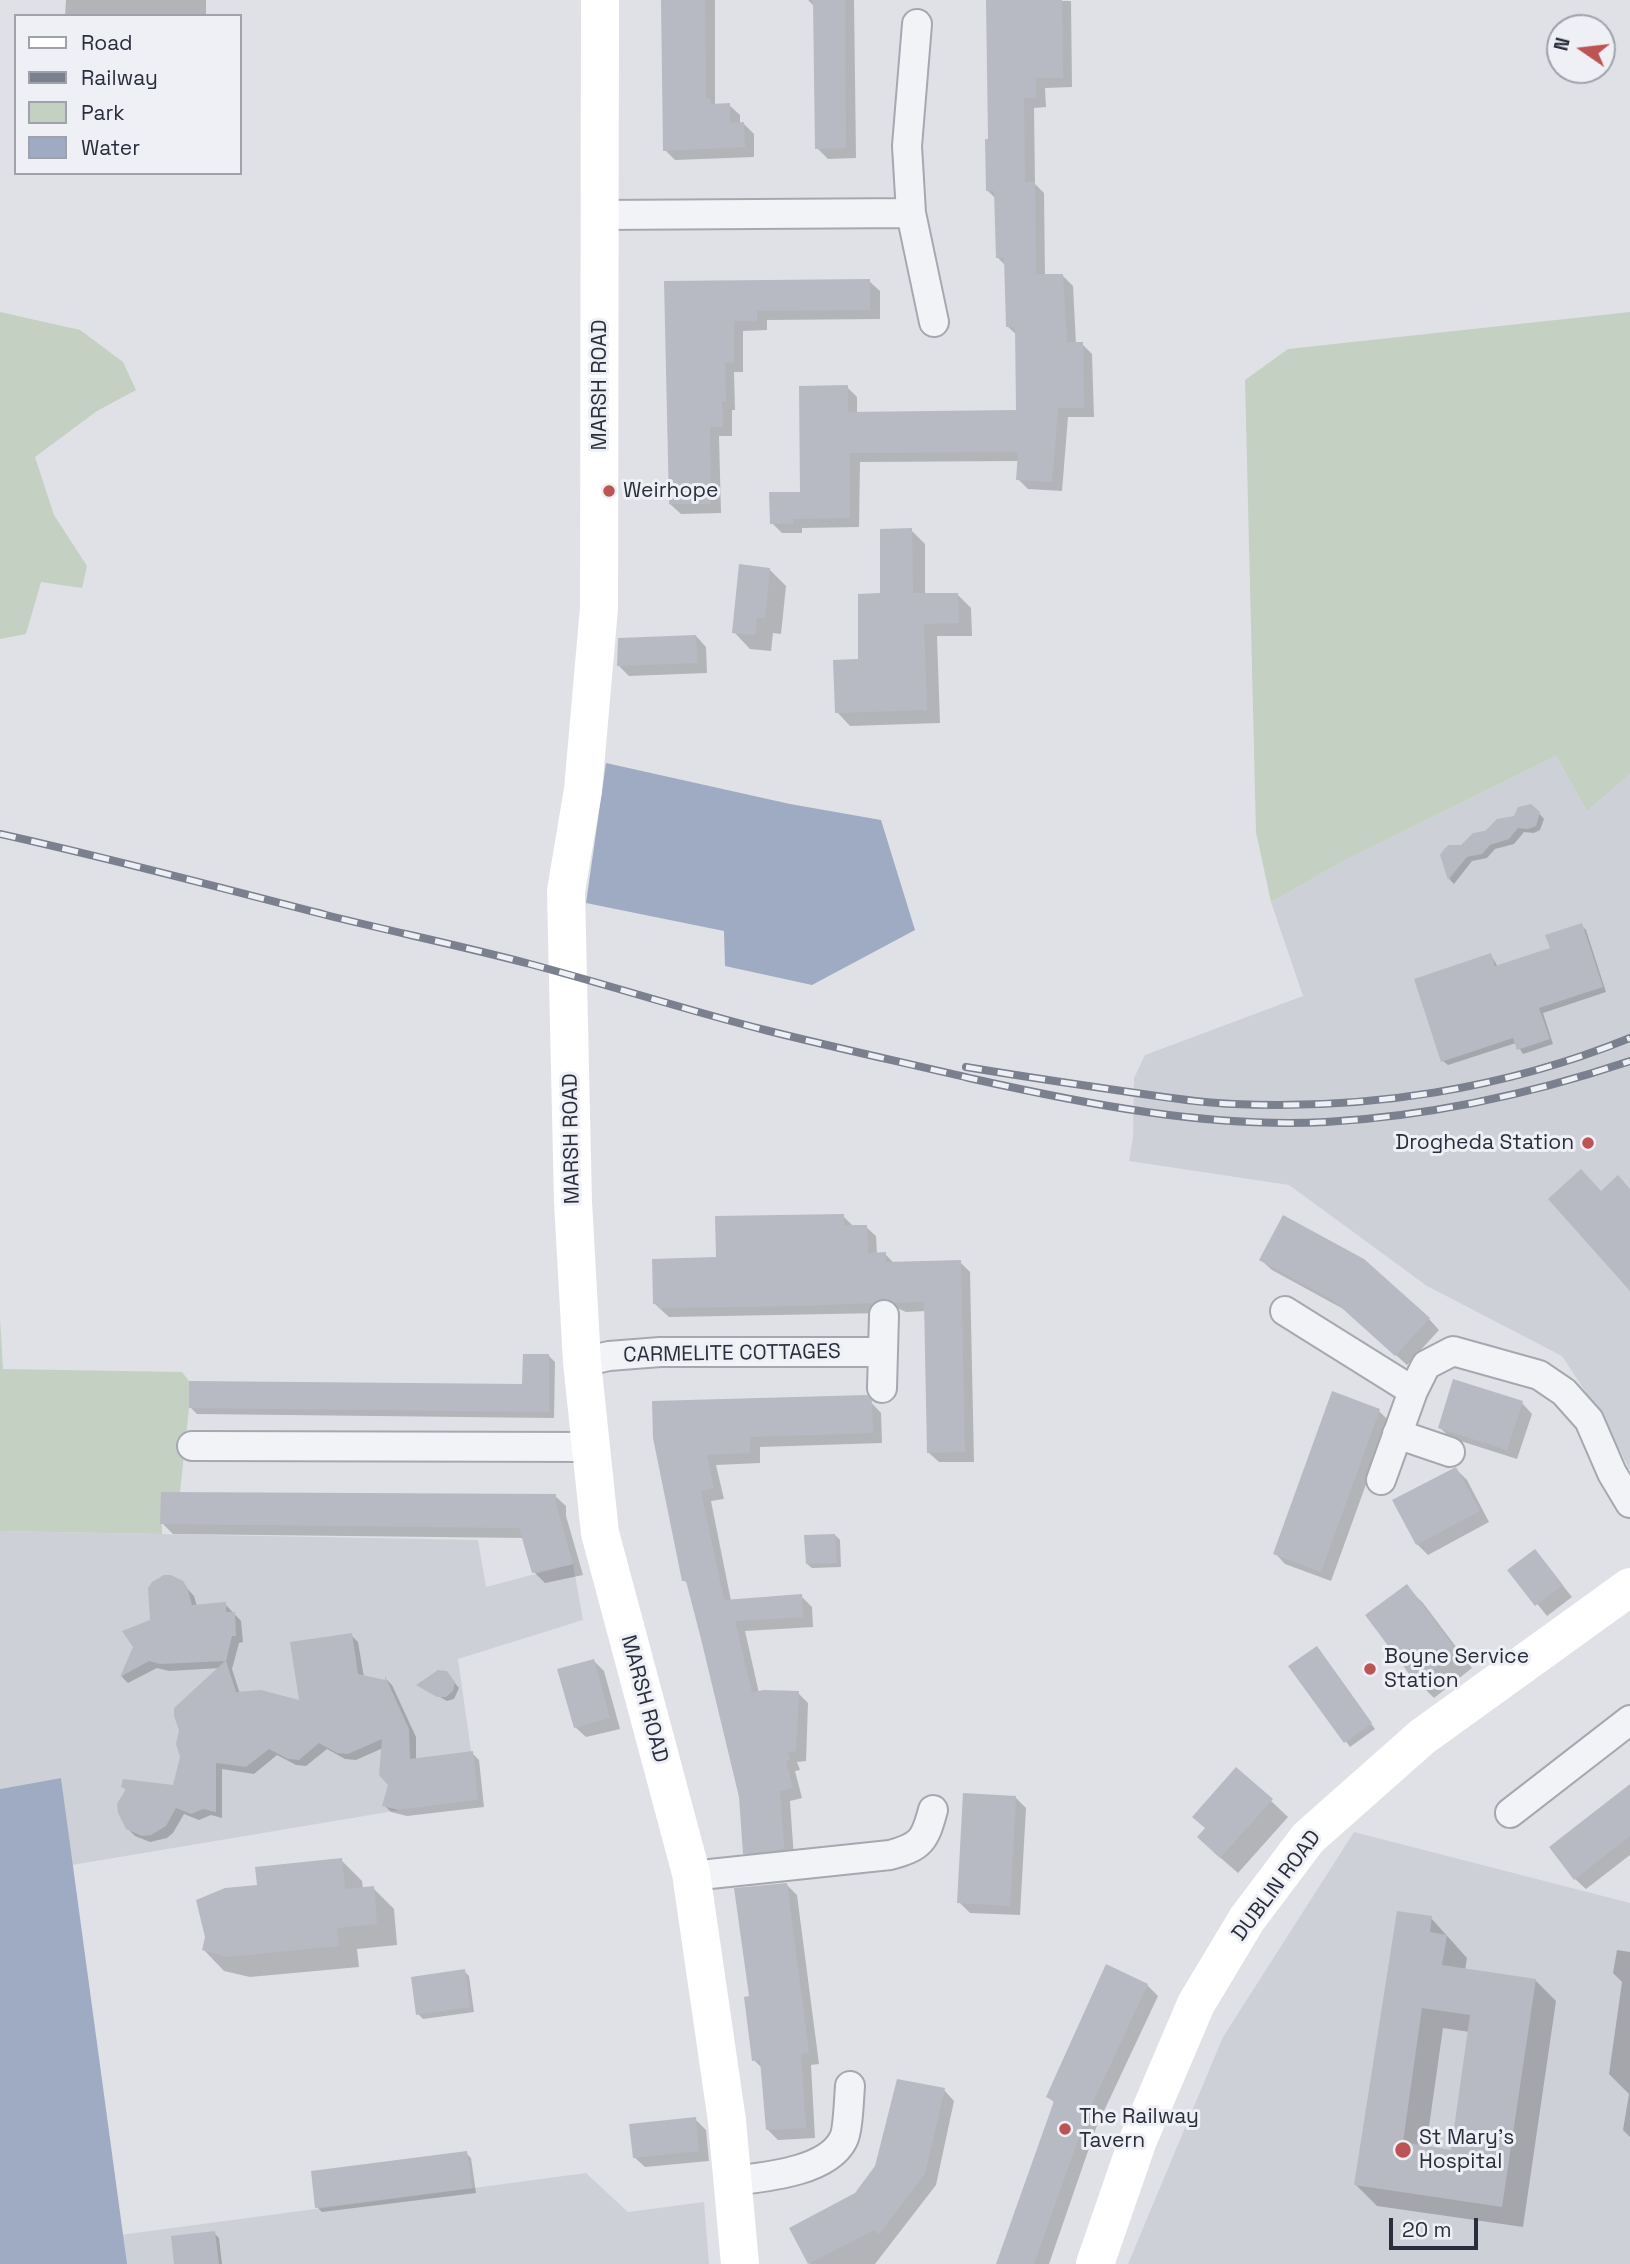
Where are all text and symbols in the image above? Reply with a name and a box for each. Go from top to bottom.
legend [14,14,242,175]
north arrow [1546,14,1616,84]
text: Road [81,29,133,56]
text: N [1548,35,1576,53]
text: Railway [81,64,158,91]
text: Park [81,99,125,126]
text: Water [81,134,140,161]
street label: MARSH ROAD [587,320,613,450]
place label: Weirhope [623,478,718,504]
marker: Weirhope [601,483,617,499]
street label: MARSH ROAD [558,1073,586,1205]
place label: Drogheda Station [1395,1130,1574,1156]
marker: Drogheda Station [1580,1135,1596,1151]
street label: CARMELITE COTTAGES [623,1340,841,1368]
street label: MARSH ROAD [615,1632,673,1766]
place label: Boyne Service Station [1384,1644,1529,1694]
marker: Boyne Service Station [1362,1661,1378,1677]
street label: DUBLIN ROAD [1227,1826,1327,1946]
place label: The Railway Tavern [1079,2104,1199,2154]
marker: The Railway Tavern [1057,2121,1073,2137]
place label: St Mary's Hospital [1419,2125,1514,2175]
marker: St Mary's Hospital [1393,2140,1413,2160]
scale bar [1392,2204,1481,2248]
text: 20 m [1402,2216,1452,2243]

